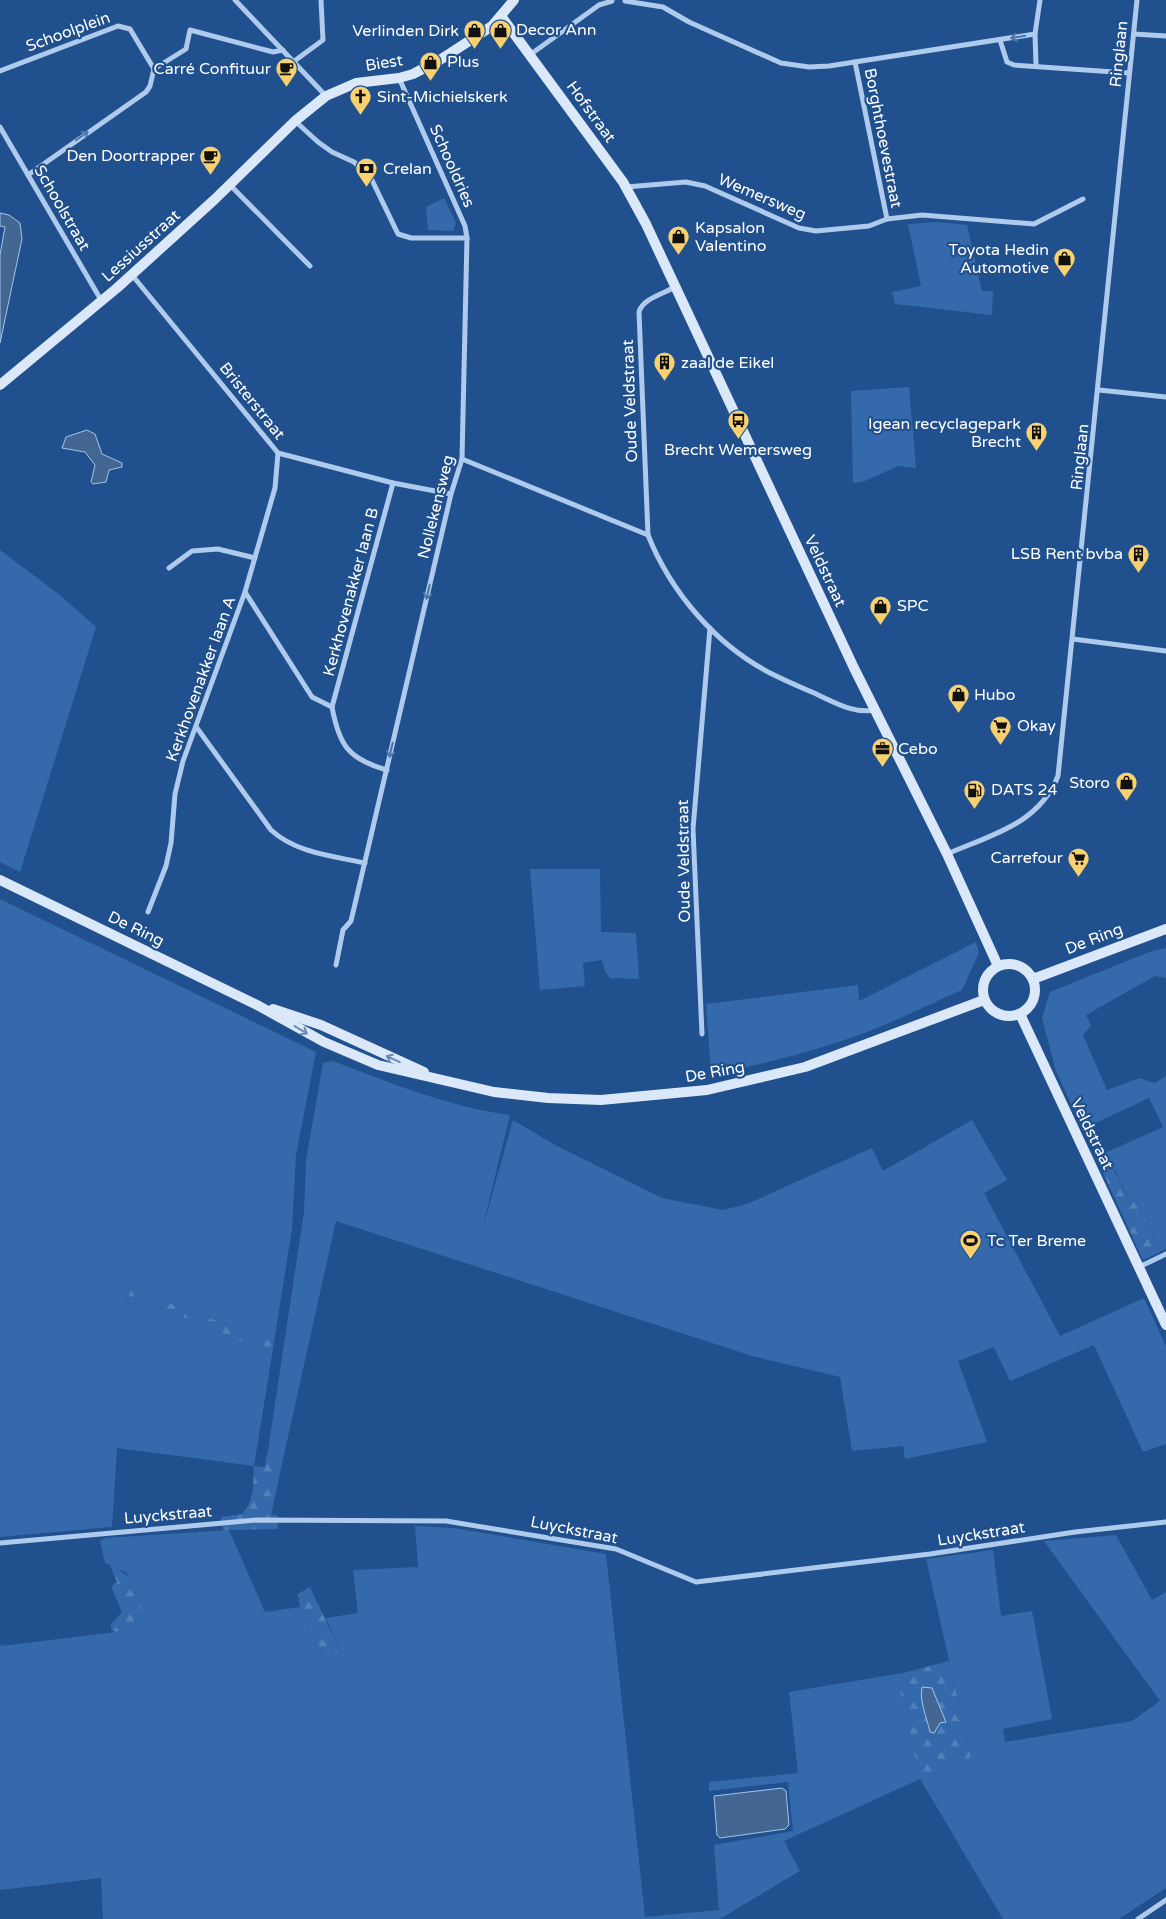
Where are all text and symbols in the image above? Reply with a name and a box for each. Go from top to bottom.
street label: Schoolplein [23,7,113,57]
shop icon: Decor Ann [488,18,512,49]
shop icon: Verlinden Dirk [463,19,487,50]
place label: Decor Ann [516,20,597,40]
street label: Ringlaan [1106,20,1132,88]
place label: Verlinden Dirk [352,21,459,41]
one-way arrow [1010,32,1026,42]
street label: Biest [364,50,404,76]
shop icon: Plus [419,50,443,81]
place label: Plus [447,52,479,72]
cafe icon: Carré Confituur [275,57,299,88]
place label: Carré Confituur [154,59,272,79]
street label: Borghthoevestraat [860,66,906,210]
street label: Hofstraat [562,77,620,147]
church icon: Sint-Michielskerk [349,85,373,116]
place label: Sint-Michielskerk [377,87,508,107]
street label: Schooldries [425,122,479,210]
one-way arrow [75,131,89,141]
cafe icon: Den Doortrapper [199,144,223,175]
place label: Den Doortrapper [66,146,196,166]
bank icon: Crelan [355,157,379,188]
place label: Crelan [383,159,432,179]
street label: Schoolstraat [30,162,94,254]
street label: Wemersweg [715,169,809,225]
street label: Lessiusstraat [98,206,184,286]
place label: Kapsalon Valentino [695,218,766,256]
shop icon: Kapsalon Valentino [667,225,691,256]
place label: Toyota Hedin Automotive [949,240,1049,278]
shop icon: Toyota Hedin Automotive [1053,247,1077,278]
street label: Oude Veldstraat [618,339,642,463]
building icon: zaal de Eikel [653,351,677,382]
place label: zaal de Eikel [681,353,774,373]
street label: Bristerstraat [215,358,289,444]
bus stop icon: Brecht Wemersweg [726,409,750,440]
place label: Igean recyclagepark Brecht [868,414,1021,452]
building icon: Igean recyclagepark Brecht [1025,421,1049,452]
street label: Ringlaan [1067,423,1093,491]
place label: Brecht Wemersweg [664,440,812,460]
street label: Nollekensweg [413,453,459,561]
street label: Kerkhovenakker laan B [319,505,383,679]
street label: Veldstraat [800,532,850,610]
building icon: LSB Rent bvba [1127,542,1151,573]
place label: LSB Rent bvba [1011,544,1123,564]
one-way arrow [423,584,432,600]
street label: Kerkhovenakker laan A [162,593,240,764]
shop icon: SPC [869,594,893,625]
place label: SPC [897,596,929,616]
shop icon: Hubo [946,683,970,714]
place label: Hubo [974,685,1015,705]
supermarket icon: Okay [989,714,1013,745]
place label: Okay [1017,716,1056,736]
office icon: Cebo [870,737,894,768]
place label: Cebo [898,739,938,759]
one-way arrow [386,742,395,758]
shop icon: Storo [1114,771,1138,802]
place label: Storo [1069,773,1110,793]
fuel station icon: DATS 24 [963,778,987,809]
place label: DATS 24 [991,780,1058,800]
street label: Oude Veldstraat [673,799,695,923]
supermarket icon: Carrefour [1067,846,1091,877]
place label: Carrefour [991,848,1064,868]
street label: De Ring [105,907,167,951]
street label: De Ring [1062,919,1126,959]
one-way arrow [294,1025,308,1035]
one-way arrow [386,1054,401,1064]
street label: De Ring [684,1057,746,1087]
street label: Veldstraat [1066,1095,1118,1173]
sports icon: Tc Ter Breme [959,1229,983,1260]
place label: Tc Ter Breme [987,1231,1086,1251]
street label: Luyckstraat [123,1501,213,1529]
street label: Luyckstraat [529,1512,619,1548]
street label: Luyckstraat [936,1517,1026,1551]

